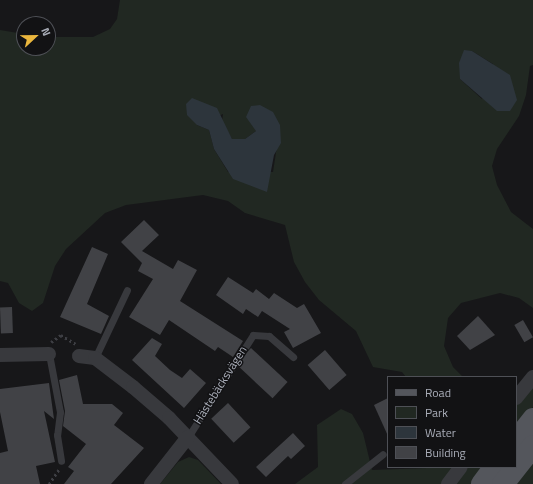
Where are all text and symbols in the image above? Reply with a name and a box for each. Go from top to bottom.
north arrow [16,16,56,56]
text: N [37,25,55,38]
street label: Hästebäcksvägen [190,343,250,427]
legend [387,376,517,468]
text: Road [425,383,451,402]
text: Park [425,403,448,422]
text: Water [425,423,456,442]
text: Building [425,443,466,462]

